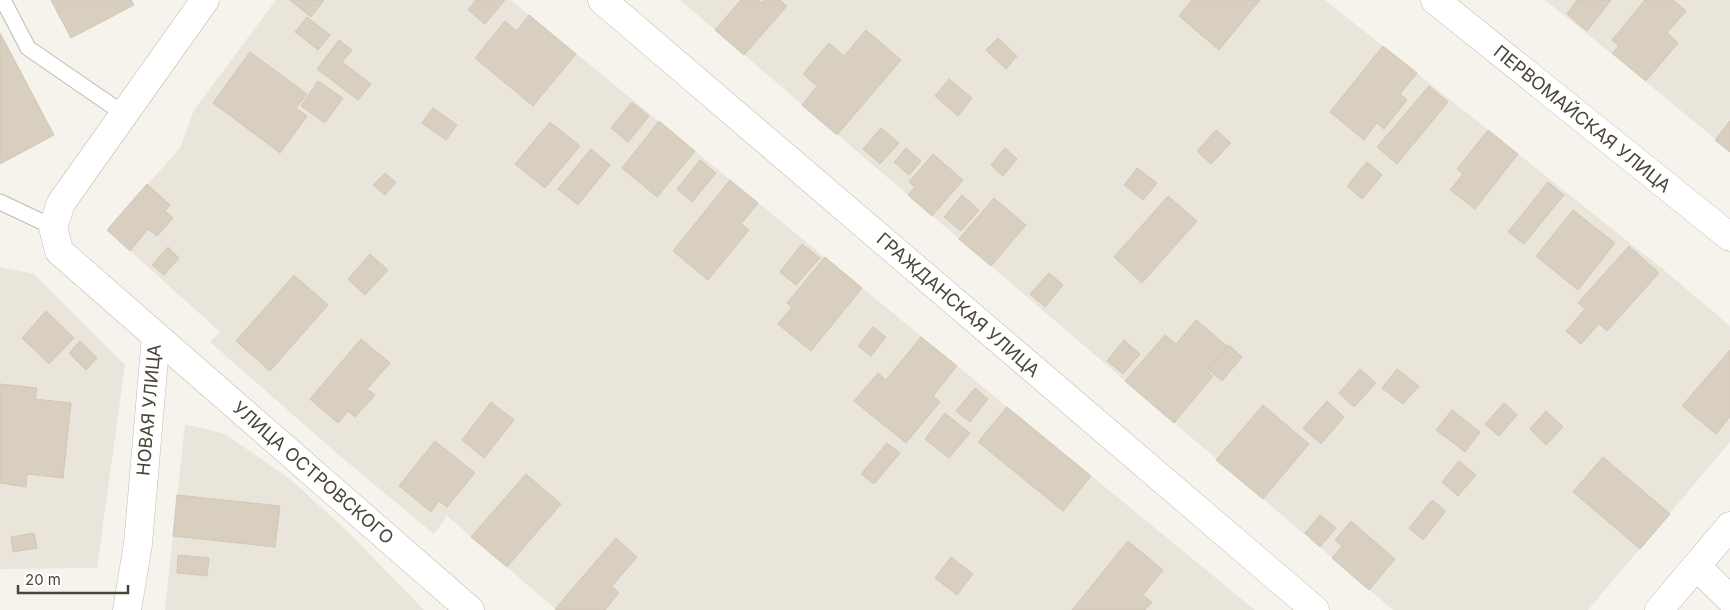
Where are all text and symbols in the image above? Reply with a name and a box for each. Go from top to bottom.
street label: ПЕРВОМАЙСКАЯ УЛИЦА [1490,40,1676,196]
street label: ГРАЖДАНСКАЯ УЛИЦА [873,228,1044,381]
street label: НОВАЯ УЛИЦА [132,343,165,476]
street label: УЛИЦА ОСТРОВСКОГО [229,397,398,548]
scale bar [18,562,128,594]
text: 20 m [25,570,61,589]

